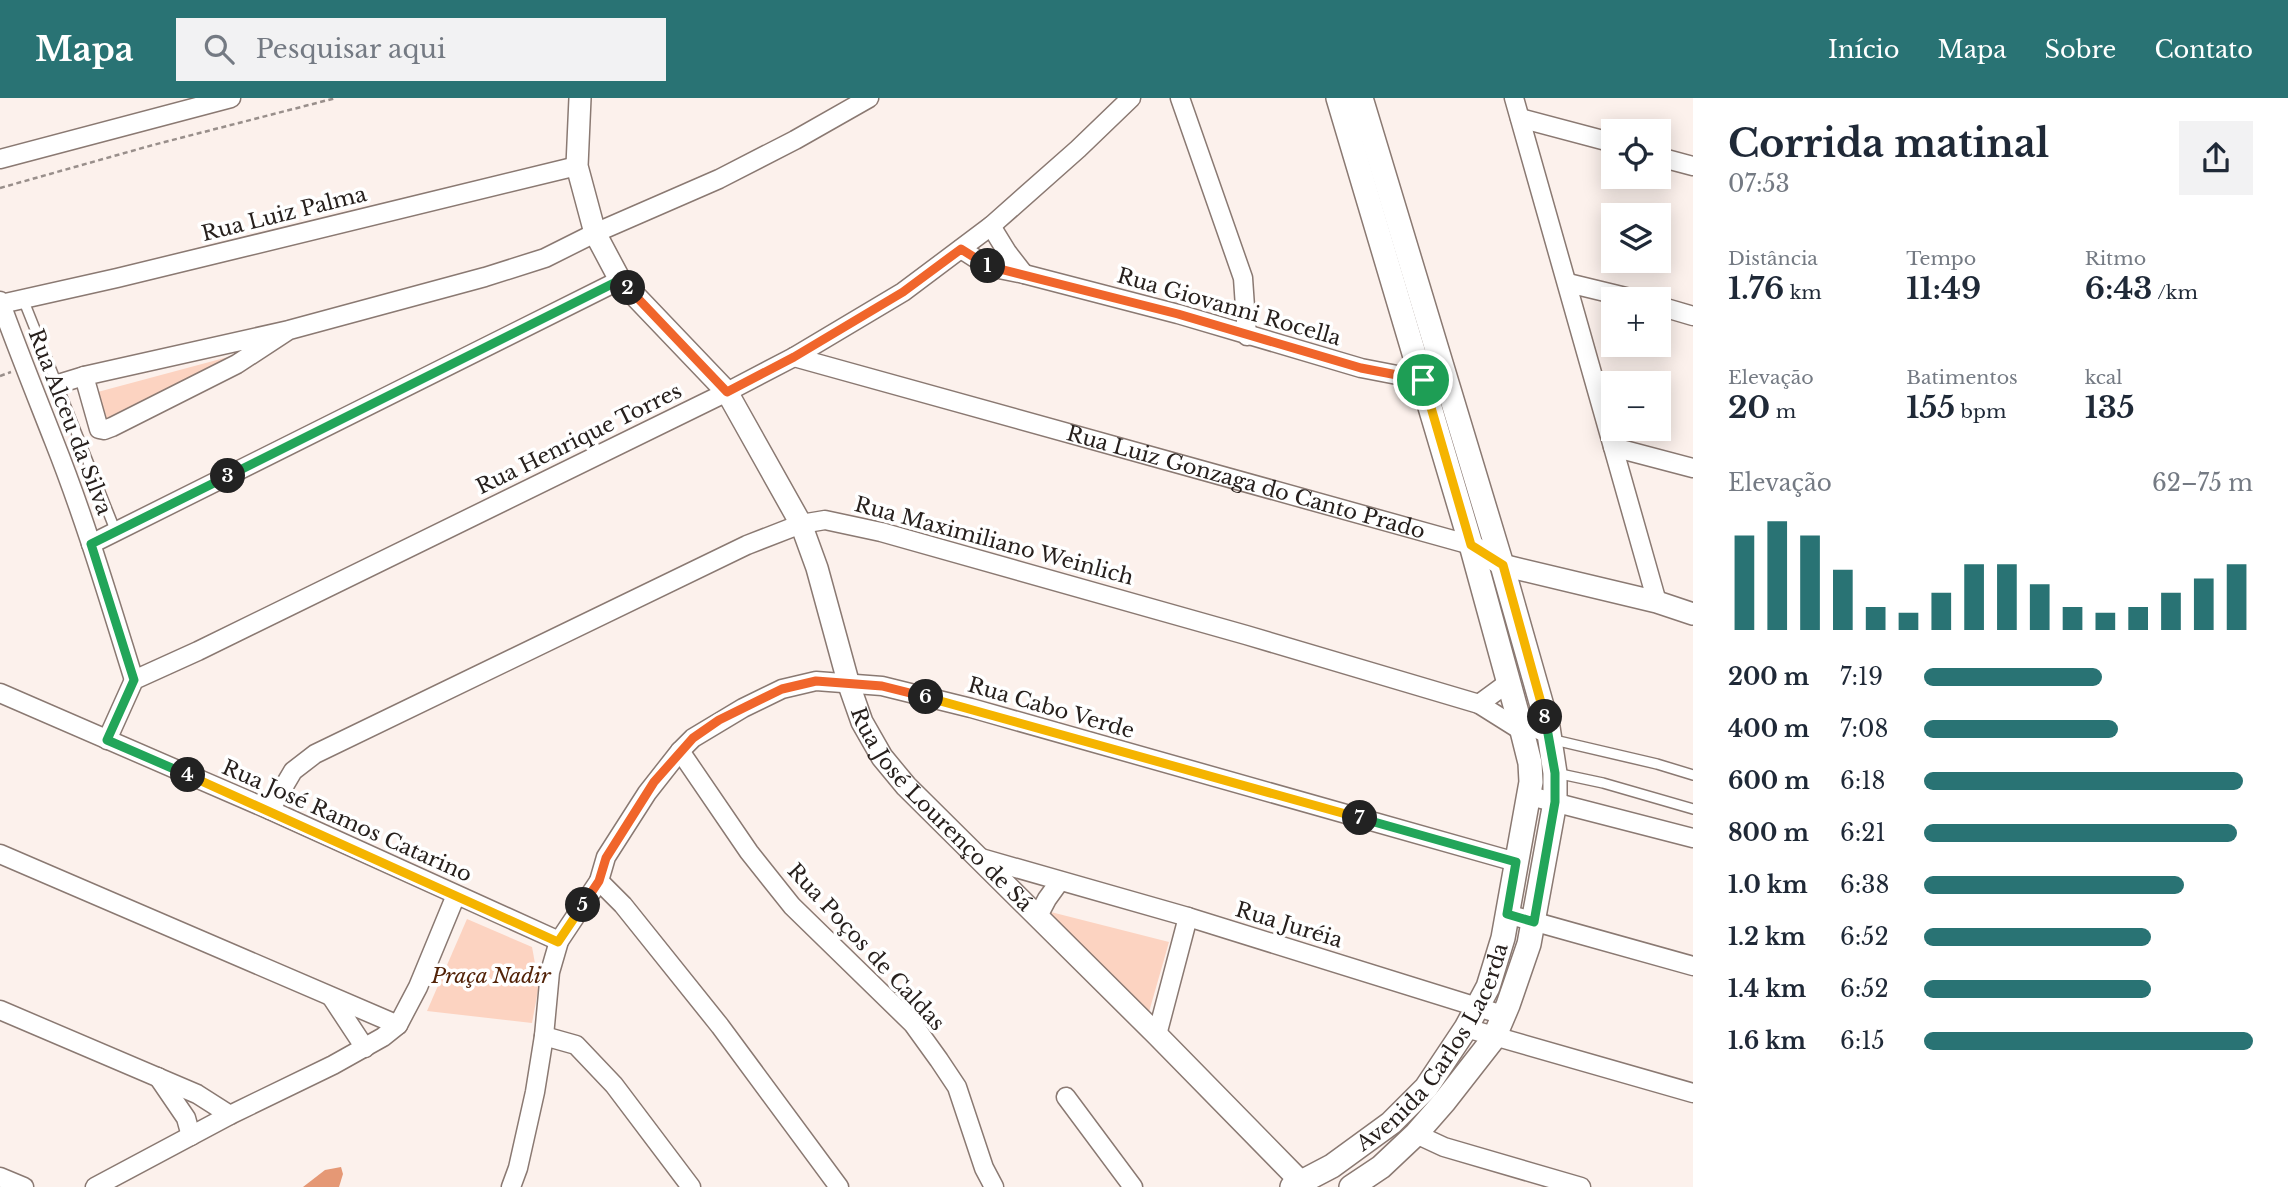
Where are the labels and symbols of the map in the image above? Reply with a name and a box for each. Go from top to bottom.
street label: Rua Luiz Palma [199,181,370,247]
pin: 1 [970,248,1006,284]
street label: Rua Giovanni Rocella [1114,263,1344,352]
pin: 2 [610,270,646,306]
street label: Rua Alceu da Silva [23,325,118,519]
pin [1393,350,1453,410]
street label: Rua Henrique Torres [472,378,686,500]
street label: Rua Luiz Gonzaga do Canto Prado [1064,420,1428,545]
pin: 3 [210,458,246,494]
street label: Rua Maximiliano Weinlich [852,491,1136,591]
street label: Rua Cabo Verde [965,672,1137,744]
pin: 6 [908,680,944,714]
pin: 8 [1528,700,1562,734]
street label: Rua José Lourenço de Sá [845,704,1038,917]
street label: Rua José Ramos Catarino [218,754,476,888]
pin: 4 [170,758,206,792]
pin: 7 [1342,800,1378,836]
street label: Rua Poços de Caldas [782,858,950,1036]
pin: 5 [566,888,600,922]
street label: Rua Juréia [1232,896,1346,954]
street label: Avenida Carlos Lacerda [1350,940,1514,1158]
park label: Praça Nadir [430,963,552,989]

